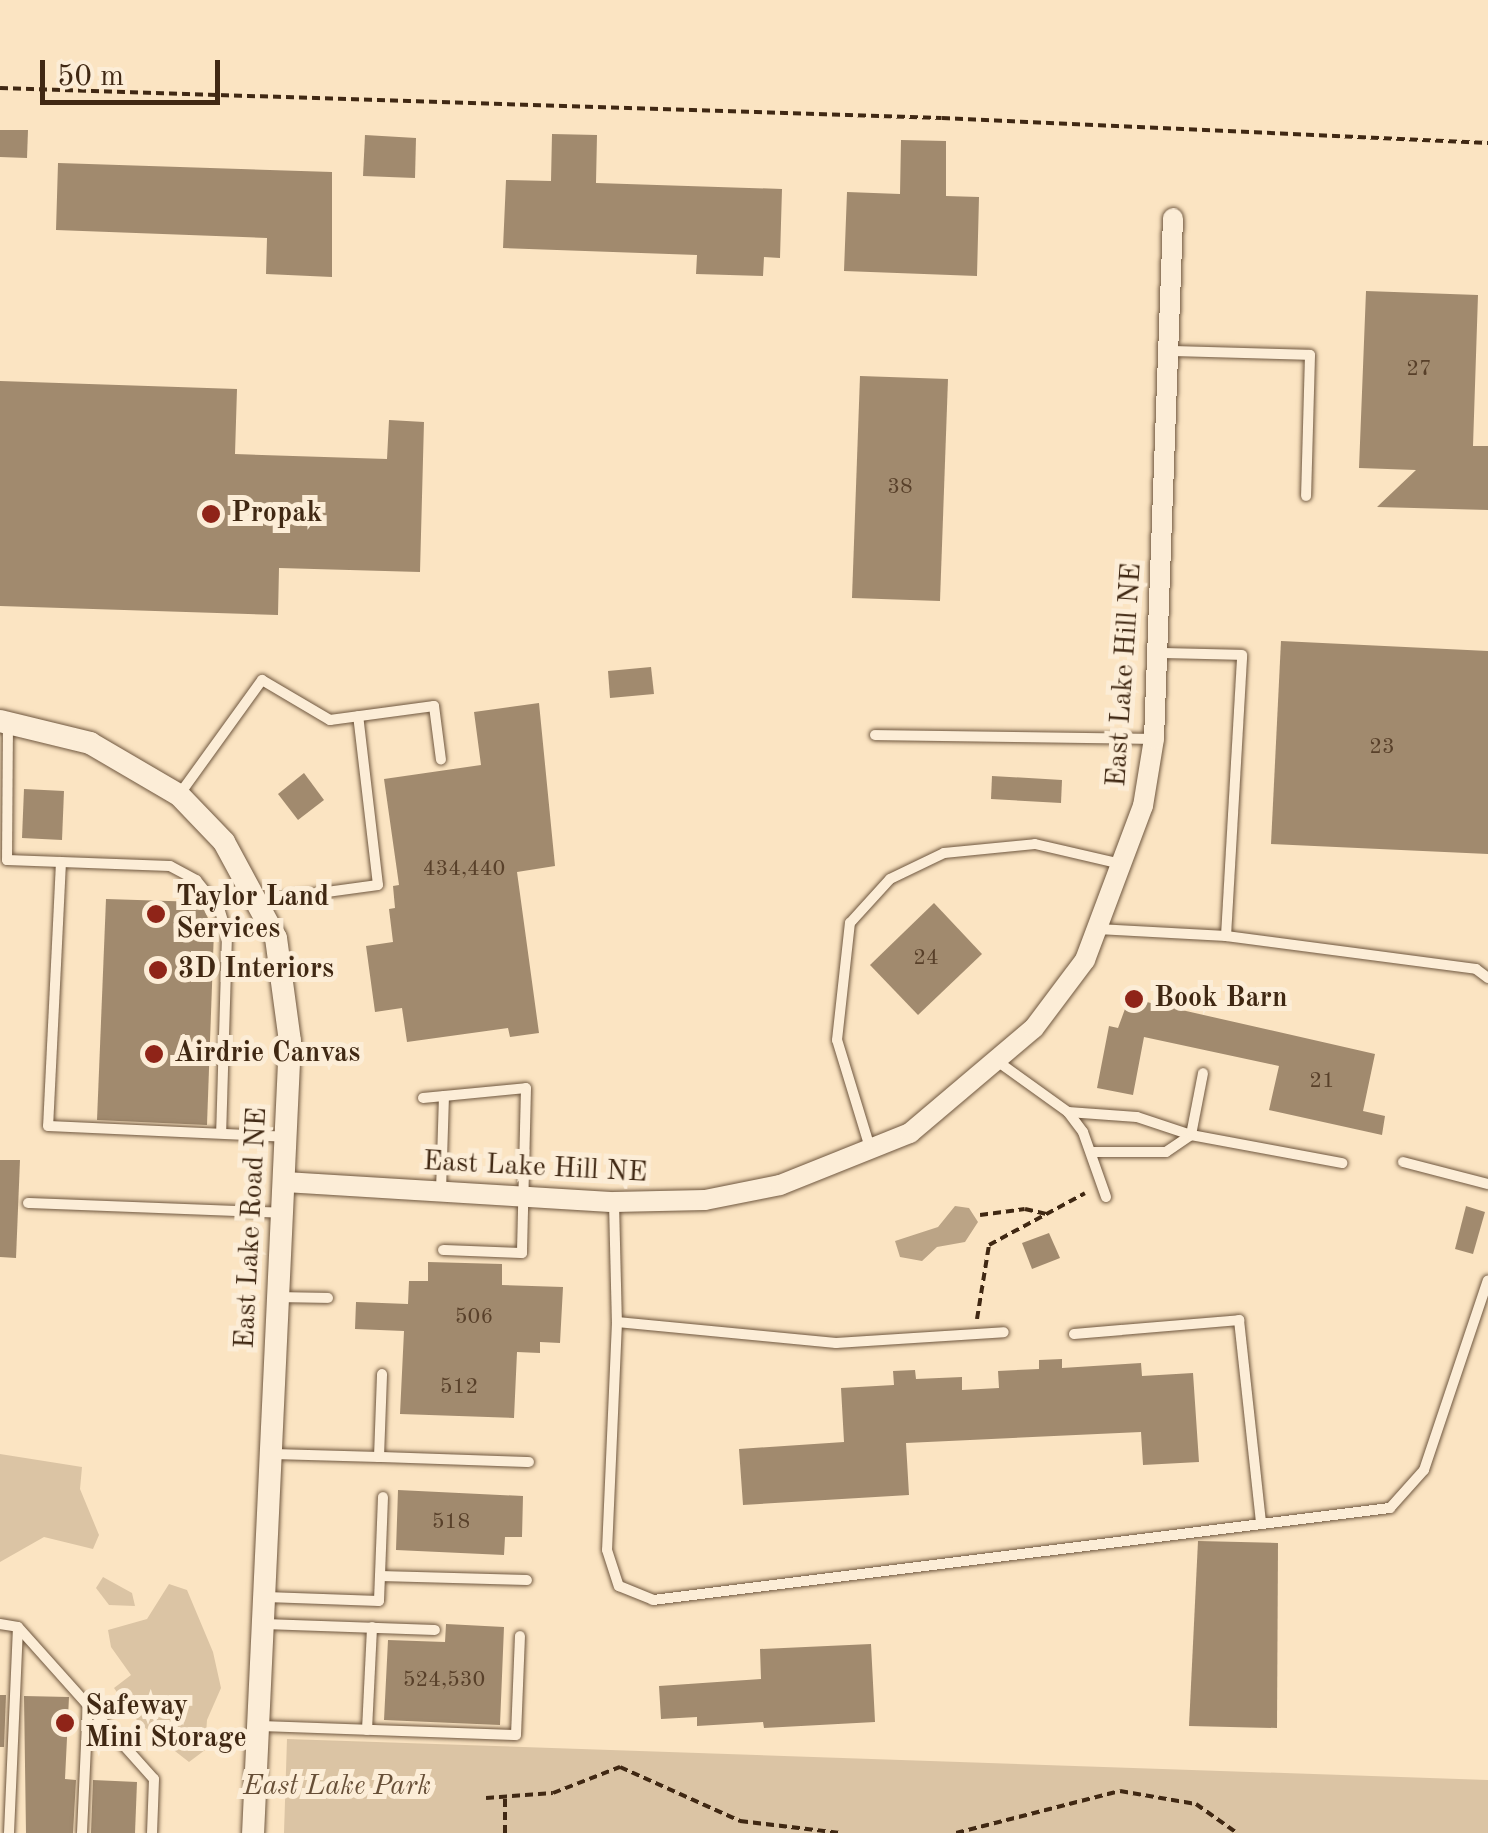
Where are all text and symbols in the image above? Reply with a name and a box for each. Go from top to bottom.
scale bar [45,40,225,102]
text: 50 m [57,62,124,92]
house number: 27 [1406,357,1432,383]
house number: 38 [887,475,913,501]
place label: Propak [231,497,322,531]
marker: Propak [200,503,222,525]
street label: East Lake Hill NE [1100,562,1150,788]
house number: 23 [1369,735,1395,761]
house number: 434,440 [423,857,505,883]
place label: Taylor Land Services [176,881,329,947]
marker: Taylor Land Services [145,903,167,925]
house number: 24 [913,946,939,972]
place label: 3D Interiors [178,953,334,987]
marker: 3D Interiors [147,959,169,981]
place label: Book Barn [1154,982,1287,1016]
marker: Book Barn [1123,988,1145,1010]
place label: Airdrie Canvas [174,1037,360,1071]
marker: Airdrie Canvas [143,1043,165,1065]
house number: 21 [1309,1069,1335,1095]
street label: East Lake Road NE [229,1106,275,1350]
street label: East Lake Hill NE [422,1145,648,1191]
house number: 506 [455,1305,493,1331]
house number: 512 [440,1375,478,1401]
house number: 518 [432,1510,470,1536]
house number: 524,530 [403,1668,485,1694]
place label: Safeway Mini Storage [85,1690,247,1756]
marker: Safeway Mini Storage [54,1712,76,1734]
park label: East Lake Park [243,1770,431,1804]

